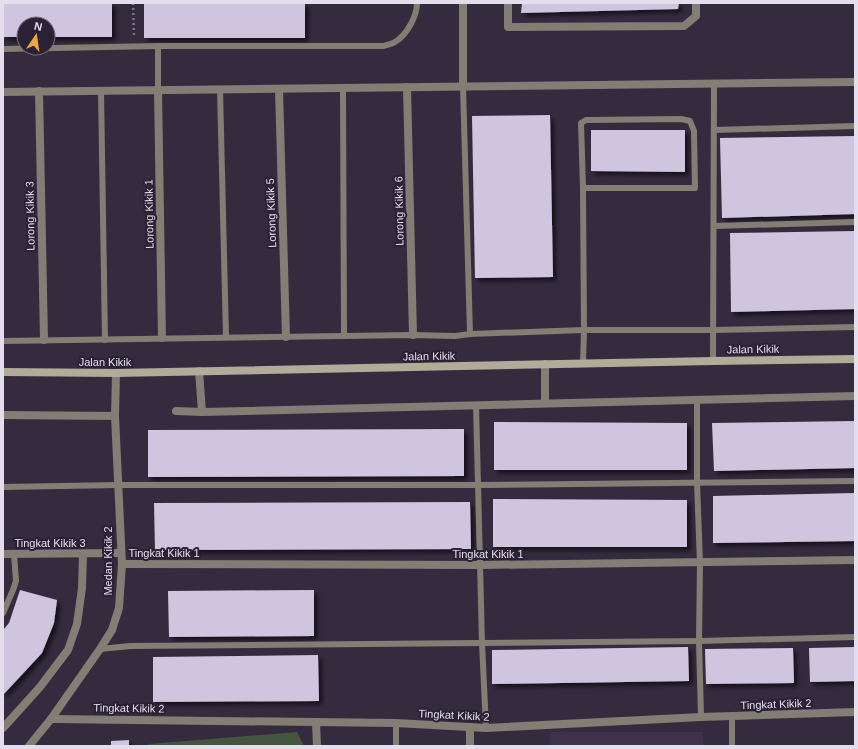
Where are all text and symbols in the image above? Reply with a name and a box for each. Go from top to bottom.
north arrow [16,16,56,56]
text: N [33,20,44,33]
street label: Lorong Kikik 6 [392,176,406,246]
street label: Lorong Kikik 5 [264,178,278,248]
street label: Lorong Kikik 1 [142,179,156,249]
street label: Lorong Kikik 3 [23,181,37,251]
street label: Jalan Kikik [727,343,780,355]
street label: Jalan Kikik [403,350,456,362]
street label: Jalan Kikik [79,356,132,368]
street label: Medan Kikik 2 [102,526,114,596]
street label: Tingkat Kikik 3 [14,537,86,549]
street label: Tingkat Kikik 1 [128,547,200,559]
street label: Tingkat Kikik 1 [452,548,524,560]
street label: Tingkat Kikik 2 [740,697,812,711]
street label: Tingkat Kikik 2 [93,701,165,715]
street label: Tingkat Kikik 2 [418,707,490,723]

